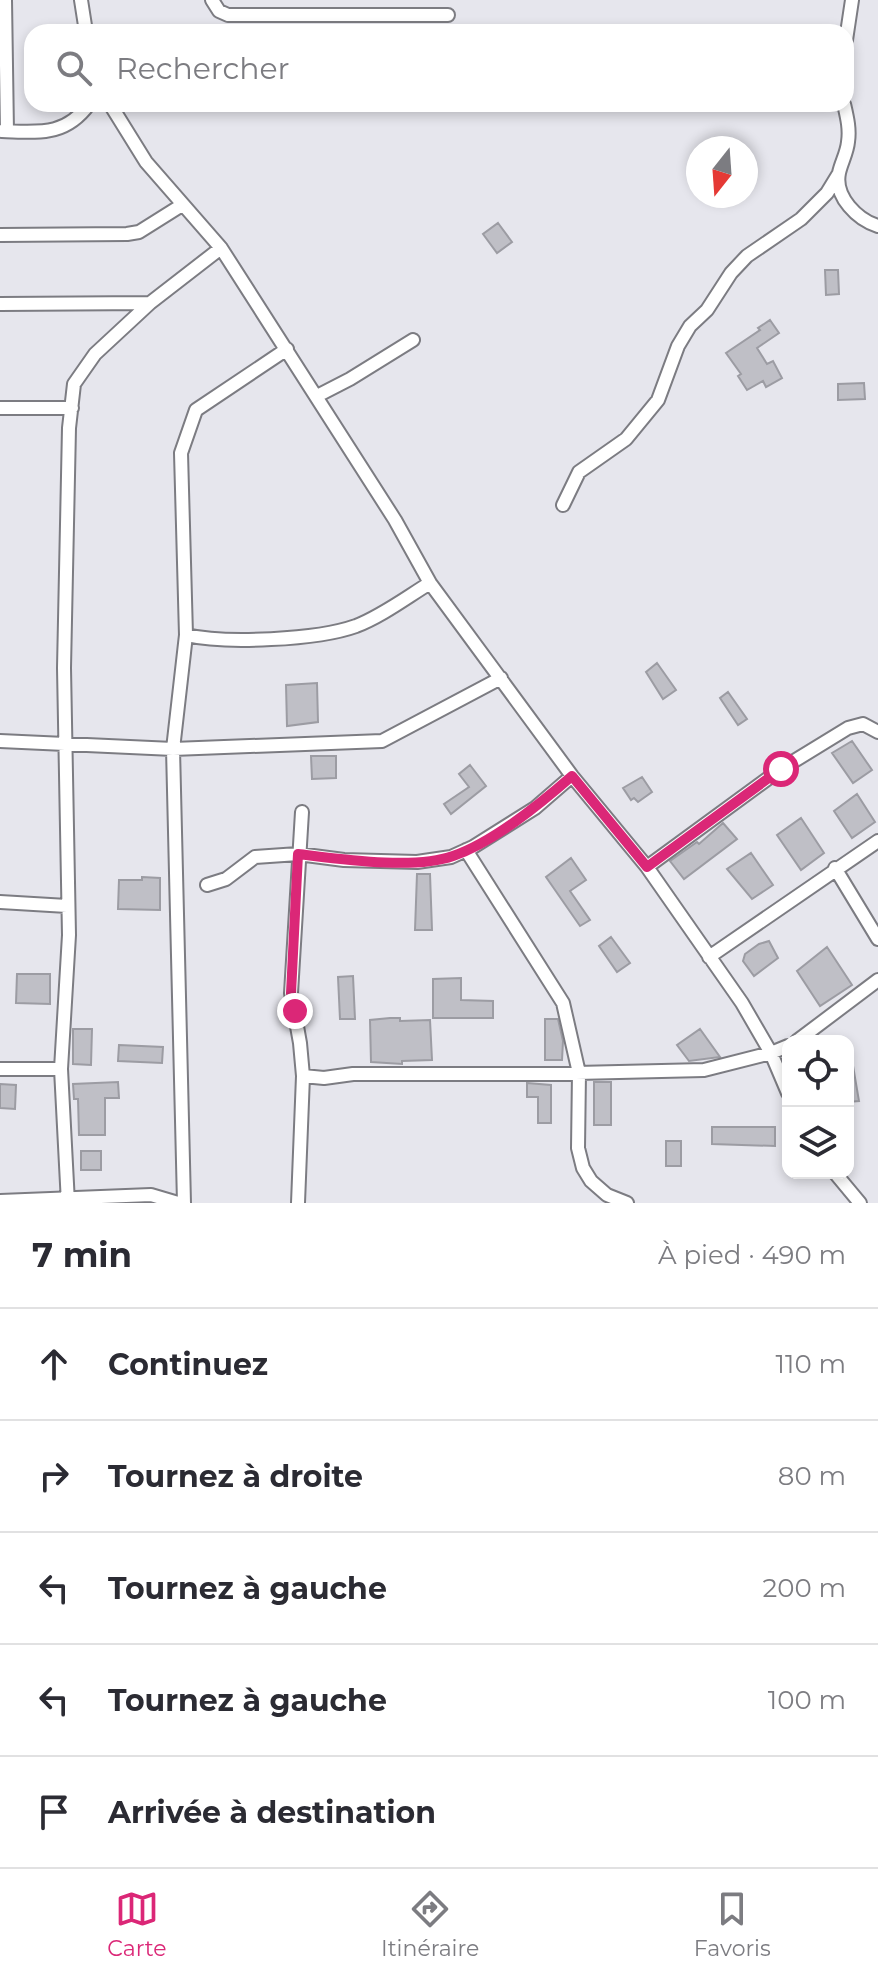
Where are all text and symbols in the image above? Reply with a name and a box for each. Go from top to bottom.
search box [24,24,854,112]
icon: search [52,46,96,90]
text: Rechercher [116,50,290,87]
north arrow [686,136,758,208]
route start [763,751,799,787]
route end [277,993,313,1029]
map controls [782,1035,854,1179]
button: locate [782,1035,854,1107]
button: layers [782,1107,854,1179]
text: 7 min [32,1234,132,1276]
text: À pied · 490 m [658,1239,846,1271]
icon: ahead [32,1342,76,1386]
text: Continuez [108,1346,268,1383]
text: 110 m [776,1348,846,1380]
icon: right [32,1454,76,1498]
text: Tournez à droite [108,1458,363,1495]
text: 80 m [778,1460,846,1492]
icon: left [32,1566,76,1610]
text: Tournez à gauche [108,1570,387,1607]
text: 200 m [762,1572,846,1604]
icon: left [32,1678,76,1722]
text: Tournez à gauche [108,1682,387,1719]
text: 100 m [768,1684,846,1716]
icon: arrive [32,1790,76,1834]
text: Arrivée à destination [108,1794,436,1831]
tab: Carte [107,1887,167,1962]
tab: Itinéraire [381,1887,479,1962]
tab: Favoris [694,1887,771,1962]

